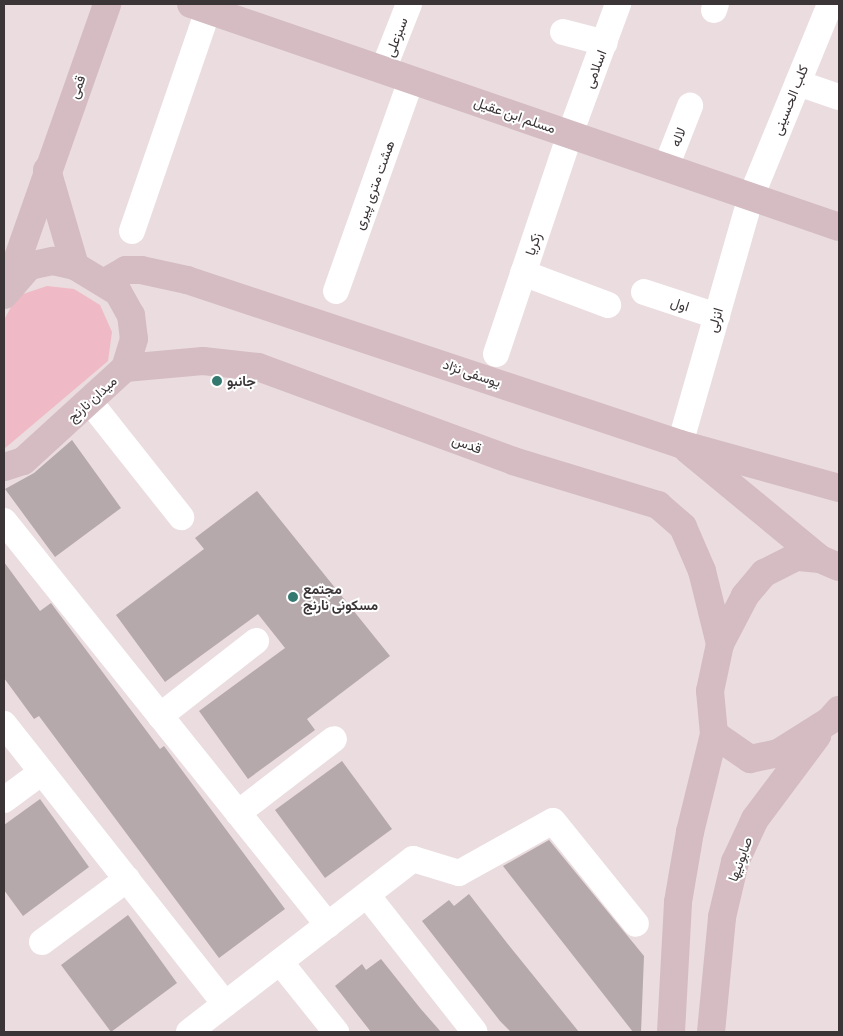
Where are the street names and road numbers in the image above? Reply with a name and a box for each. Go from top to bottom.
street label: سبزعلی [381,15,411,59]
street label: اسلامی [580,48,610,90]
street label: کلب الحسینی [768,62,812,138]
street label: قمی [65,73,89,101]
street label: مسلم ابن عقیل [472,93,558,137]
street label: لاله [667,125,689,149]
street label: هشت متری پیری [350,138,398,232]
street label: زکریا [521,230,545,258]
street label: اول [669,293,691,315]
street label: انزلی [704,306,726,334]
street label: یوسفی نژاد [441,355,503,391]
street label: میدان نارنج [64,372,120,426]
street label: قدس [450,431,484,457]
street label: صابونیها [724,834,756,884]

